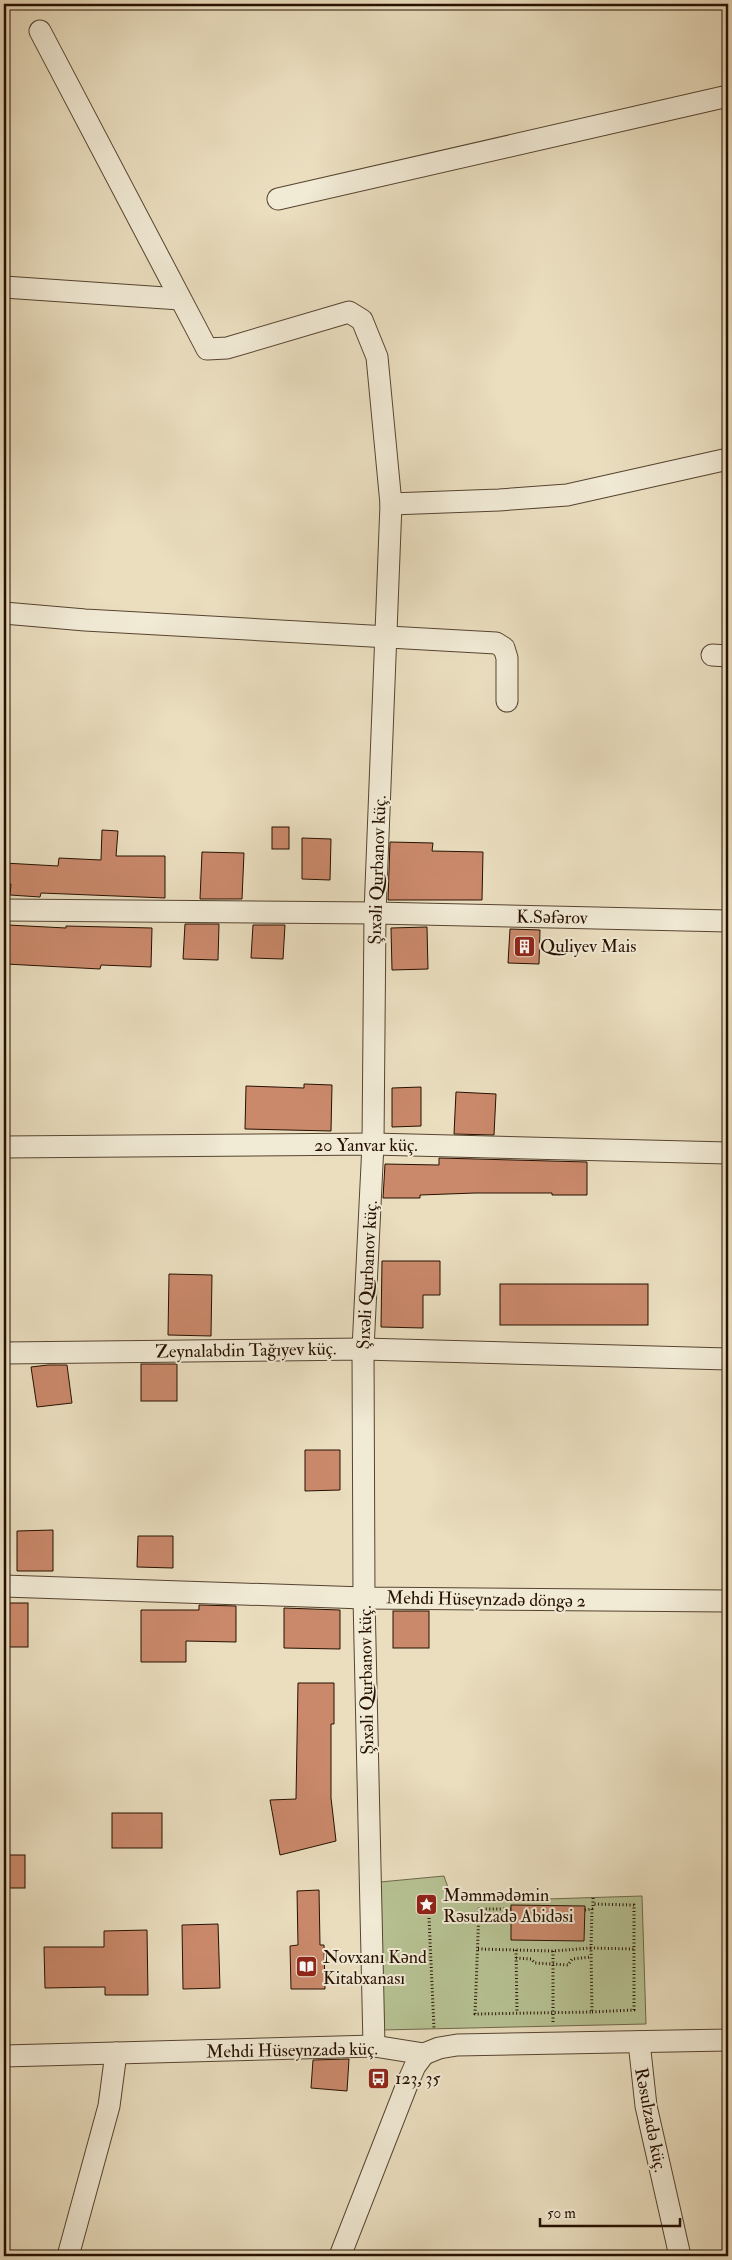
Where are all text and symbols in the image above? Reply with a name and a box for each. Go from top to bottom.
street label: Şıxəli Qurbanov küç. [363,795,392,945]
street label: K.Səfərov [516,905,588,930]
building icon: Quliyev Mais [512,934,536,958]
place label: Quliyev Mais [540,935,636,958]
street label: 20 Yanvar küç. [314,1134,418,1157]
street label: Şıxəli Qurbanov küç. [352,1200,383,1350]
street label: Zeynalabdin Tağıyev küç. [155,1337,337,1364]
street label: Mehdi Hüseynzadə döngə 2 [386,1586,586,1613]
street label: Şıxəli Qurbanov küç. [354,1605,379,1755]
place label: Məmmədəmin Rəsulzadə Abidəsi [443,1884,574,1928]
place icon: Məmmədəmin Rəsulzadə Abidəsi [415,1893,439,1917]
place label: Novxanı Kənd Kitabxanası [323,1946,427,1990]
library icon: Novxanı Kənd Kitabxanası [295,1955,319,1979]
street label: Mehdi Hüseynzadə küç. [206,2038,378,2063]
bus stop icon: 123, 35 [367,2066,391,2090]
street label: Rəsulzadə küç. [629,2066,672,2174]
place label: 123, 35 [395,2067,440,2090]
scale bar [540,2195,680,2227]
text: 50 m [547,2204,576,2223]

